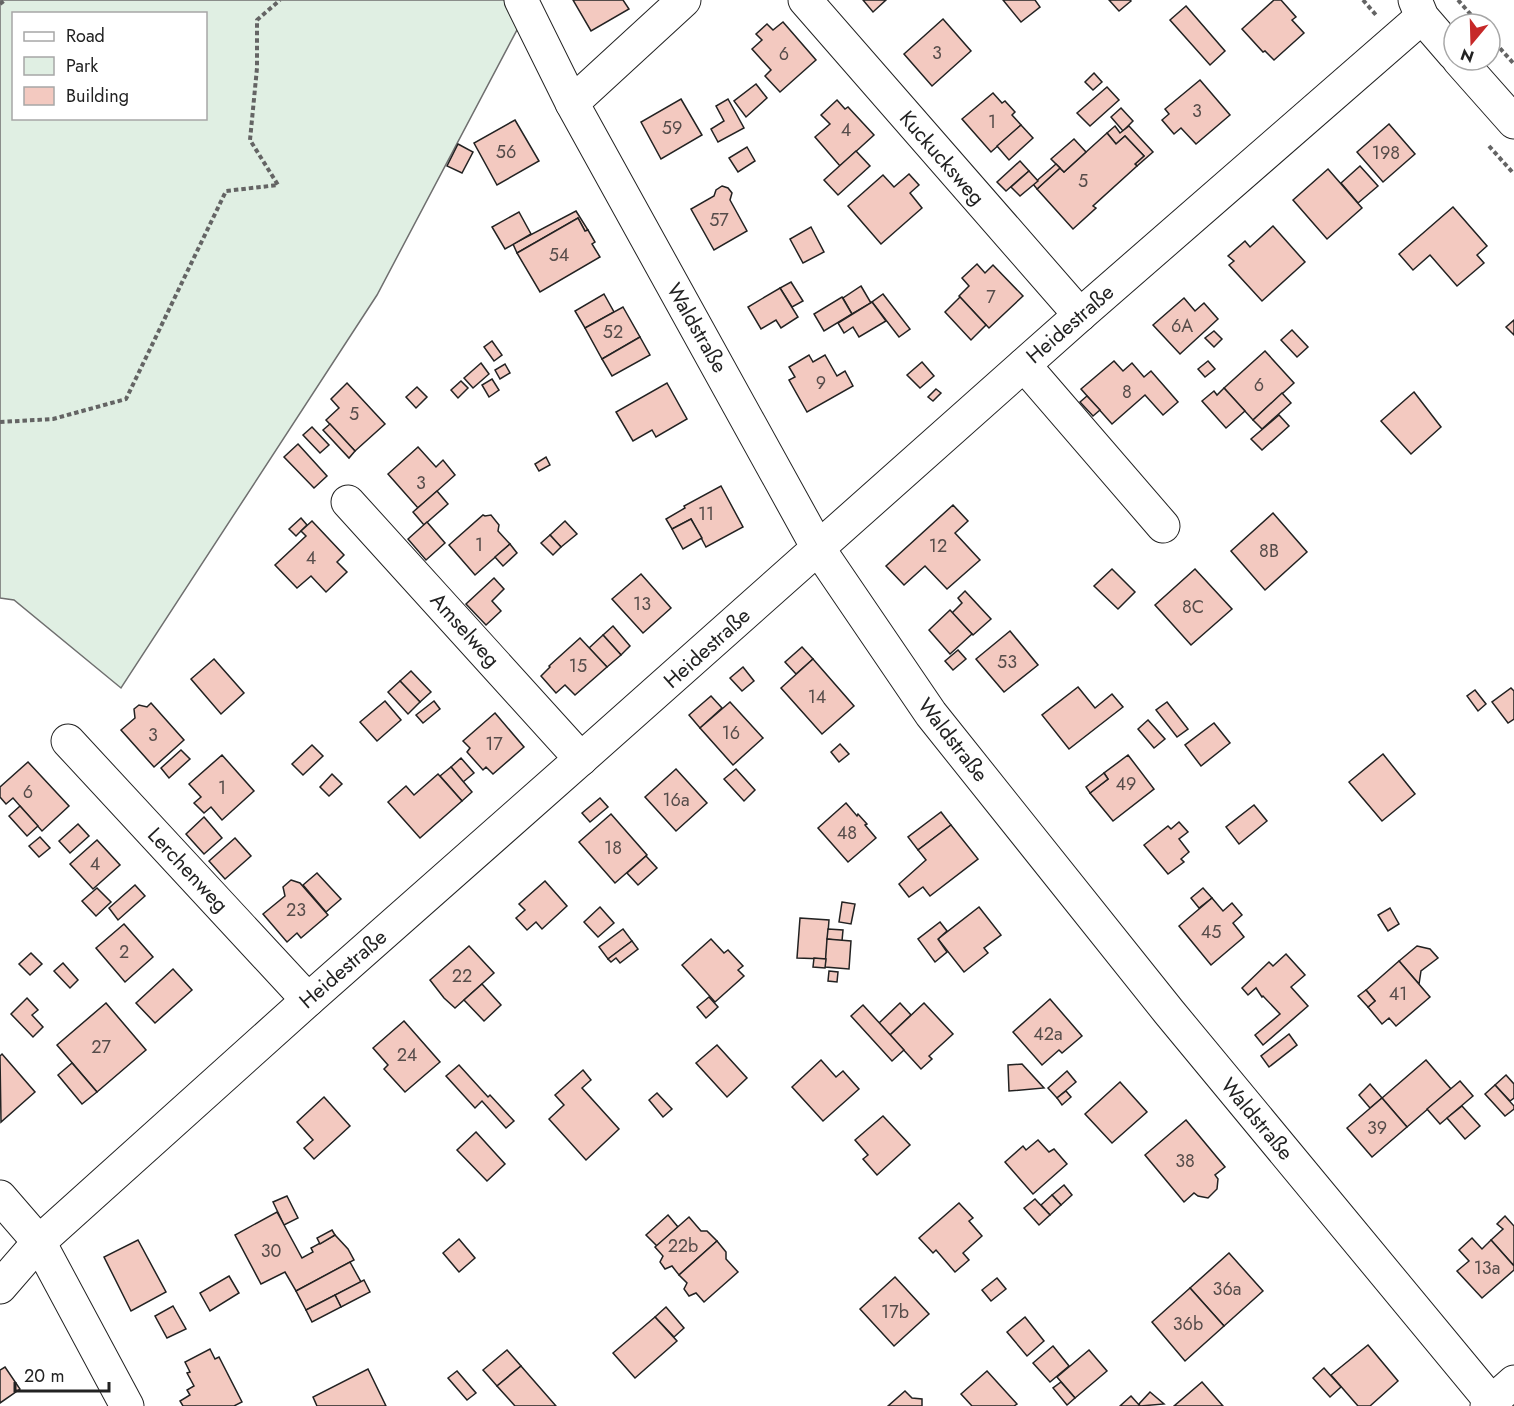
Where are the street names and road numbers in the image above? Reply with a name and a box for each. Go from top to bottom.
street label: Kuckucksweg [892,104,992,212]
street label: Heidestraße [1020,277,1121,371]
street label: Waldstraße [659,278,735,379]
street label: Amselweg [423,586,507,674]
street label: Heidestraße [657,601,757,695]
street label: Waldstraße [911,692,995,788]
street label: Lerchenweg [141,821,235,919]
street label: Heidestraße [293,922,394,1016]
street label: Waldstraße [1214,1071,1300,1167]

